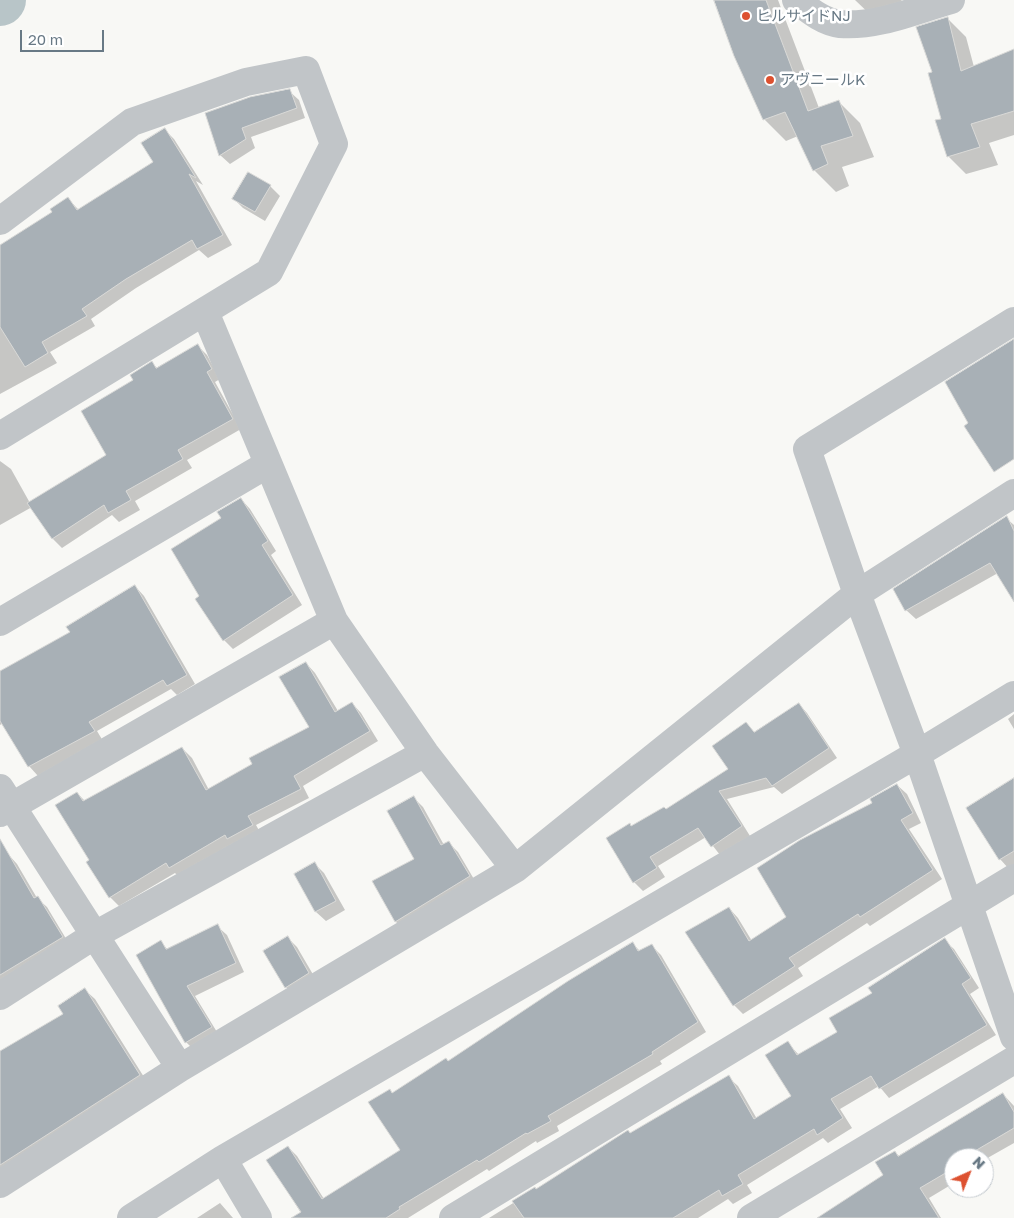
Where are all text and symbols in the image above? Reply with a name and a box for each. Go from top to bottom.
place label: ヒルサイドNJ [756,7,851,25]
marker: ヒルサイドNJ [740,10,752,22]
scale bar [22,20,106,52]
text: 20 m [28,30,63,48]
place label: アヴニールK [780,71,865,89]
marker: アヴニールK [764,74,776,86]
north arrow [944,1148,994,1198]
text: N [969,1153,989,1172]

